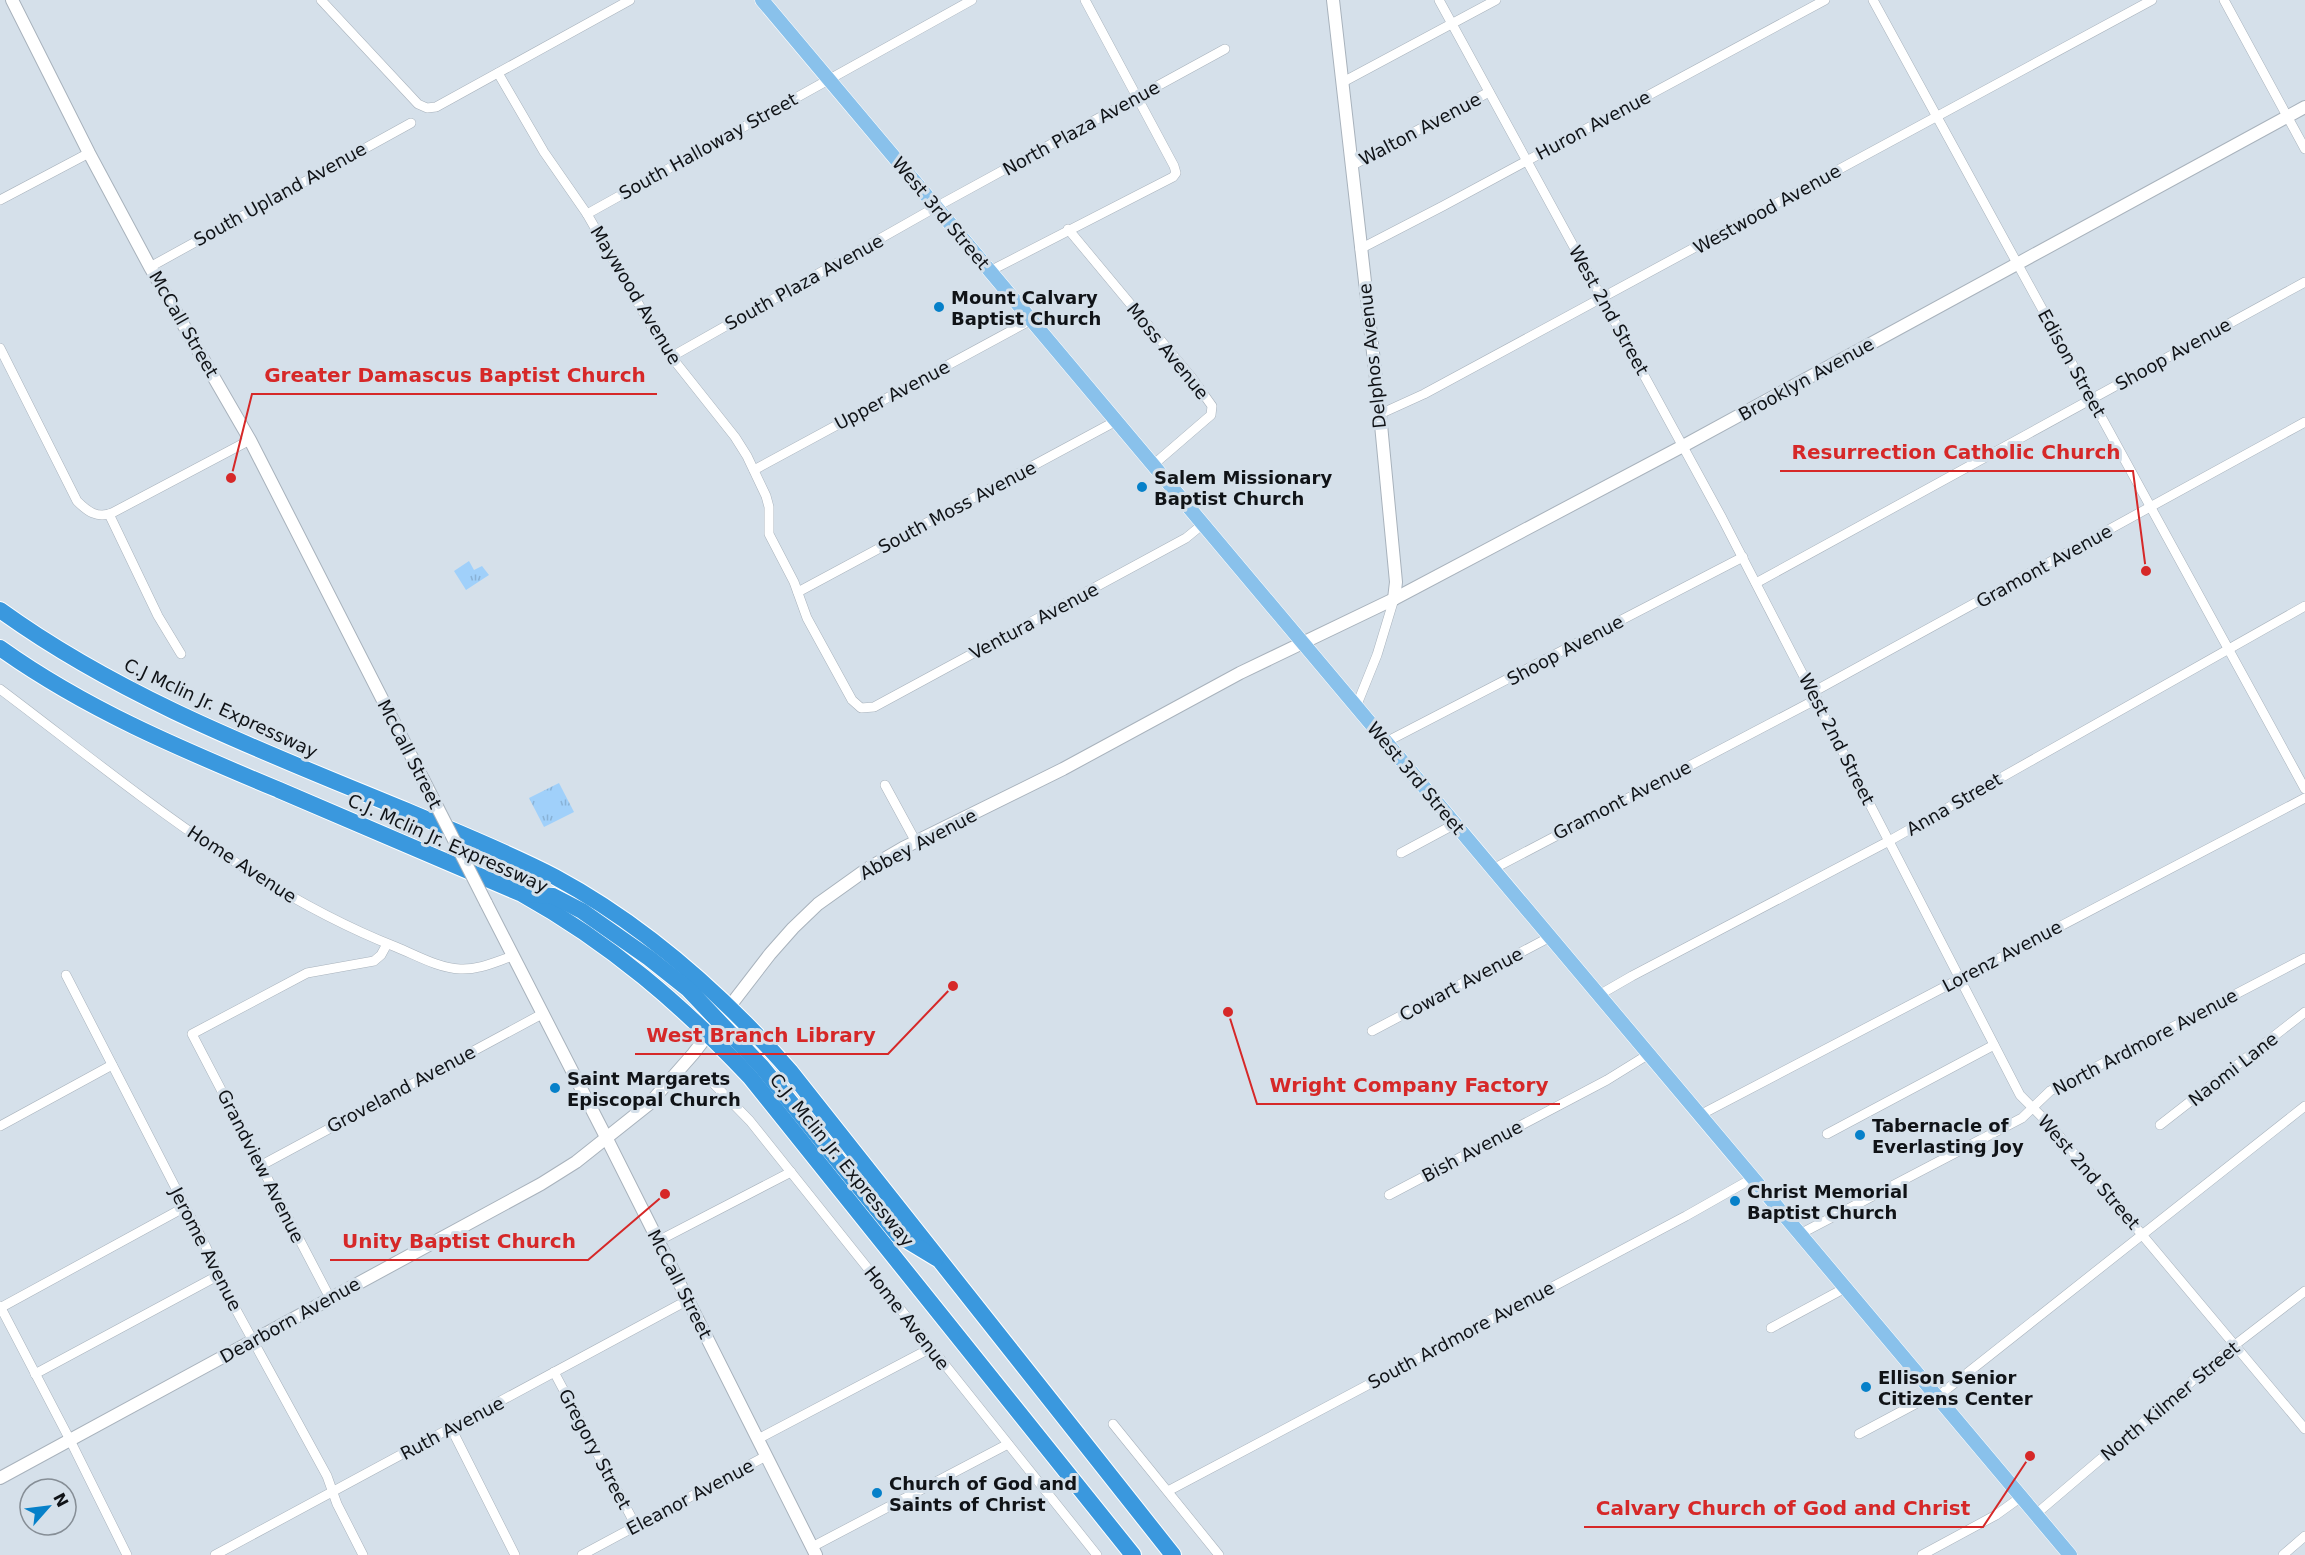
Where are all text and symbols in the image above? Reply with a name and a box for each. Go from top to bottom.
street label: North Plaza Avenue [999,76,1163,180]
street label: Huron Avenue [1532,86,1654,164]
street label: South Halloway Street [615,88,801,204]
street label: Walton Avenue [1356,88,1484,170]
street label: South Upland Avenue [190,138,370,250]
street label: West 3rd Street [888,152,994,274]
street label: Westwood Avenue [1690,160,1844,258]
street label: Maywood Avenue [586,222,686,368]
street label: South Plaza Avenue [721,230,887,334]
street label: West 2nd Street [1565,242,1653,378]
street label: McCall Street [145,267,223,381]
street label: Delphos Avenue [1354,282,1390,430]
place label: Mount Calvary Baptist Church [951,287,1101,329]
street label: Moss Avenue [1123,299,1213,403]
marker: Mount Calvary Baptist Church [932,300,946,314]
street label: Edison Street [2034,305,2110,421]
street label: Shoop Avenue [2112,314,2234,394]
street label: Brooklyn Avenue [1735,333,1877,425]
callout: Greater Damascus Baptist Church [252,356,657,394]
street label: Upper Avenue [831,356,953,434]
text: Greater Damascus Baptist Church [264,363,646,387]
callout: Resurrection Catholic Church [1780,433,2133,471]
text: Resurrection Catholic Church [1792,440,2120,464]
street label: South Moss Avenue [874,456,1040,558]
place label: Salem Missionary Baptist Church [1154,467,1332,509]
marker: Salem Missionary Baptist Church [1135,480,1149,494]
street label: Gramont Avenue [1972,520,2116,612]
street label: Ventura Avenue [966,578,1102,664]
street label: Shoop Avenue [1503,610,1627,690]
street label: C.J Mclin Jr. Expressway [121,654,321,762]
street label: West 2nd Street [1795,670,1879,808]
street label: McCall Street [374,696,446,812]
street label: West 3rd Street [1363,717,1469,839]
street label: Gramont Avenue [1550,756,1694,844]
street label: Anna Street [1903,768,2005,840]
street label: C.J. Mclin Jr. Expressway [345,789,552,897]
street label: Abbey Avenue [856,804,980,884]
street label: Home Avenue [184,821,300,907]
street label: Lorenz Avenue [1939,916,2065,996]
street label: Cowart Avenue [1396,943,1526,1025]
street label: North Ardmore Avenue [2049,984,2241,1100]
callout: West Branch Library [635,1016,888,1054]
text: West Branch Library [646,1023,876,1047]
street label: Naomi Lane [2184,1028,2282,1110]
street label: Groveland Avenue [323,1041,479,1137]
callout: Wright Company Factory [1257,1066,1560,1104]
place label: Saint Margarets Episcopal Church [567,1068,741,1110]
street label: C.J. Mclin Jr. Expressway [766,1069,919,1251]
text: Wright Company Factory [1270,1073,1548,1097]
marker: Saint Margarets Episcopal Church [548,1081,562,1095]
street label: Grandview Avenue [213,1086,309,1246]
street label: West 2nd Street [2034,1111,2144,1233]
place label: Tabernacle of Everlasting Joy [1872,1115,2024,1157]
street label: Bish Avenue [1418,1116,1526,1186]
marker: Tabernacle of Everlasting Joy [1853,1128,1867,1142]
place label: Christ Memorial Baptist Church [1747,1181,1908,1223]
street label: Jerome Avenue [165,1183,246,1314]
marker: Christ Memorial Baptist Church [1728,1194,1742,1208]
callout: Unity Baptist Church [330,1222,588,1260]
street label: McCall Street [644,1226,716,1342]
text: Unity Baptist Church [342,1229,576,1253]
street label: Home Avenue [860,1262,954,1374]
street label: Dearborn Avenue [216,1273,364,1367]
street label: South Ardmore Avenue [1364,1277,1558,1393]
street label: North Kilmer Street [2096,1337,2244,1465]
place label: Ellison Senior Citizens Center [1878,1367,2033,1409]
marker: Ellison Senior Citizens Center [1859,1380,1873,1394]
street label: Gregory Street [555,1385,635,1513]
street label: Ruth Avenue [397,1392,507,1464]
street label: Eleanor Avenue [623,1455,757,1539]
place label: Church of God and Saints of Christ [889,1473,1077,1515]
north arrow [18,1477,78,1537]
marker: Church of God and Saints of Christ [870,1486,884,1500]
callout: Calvary Church of God and Christ [1584,1489,1983,1527]
text: N [49,1490,72,1511]
text: Calvary Church of God and Christ [1596,1496,1971,1520]

